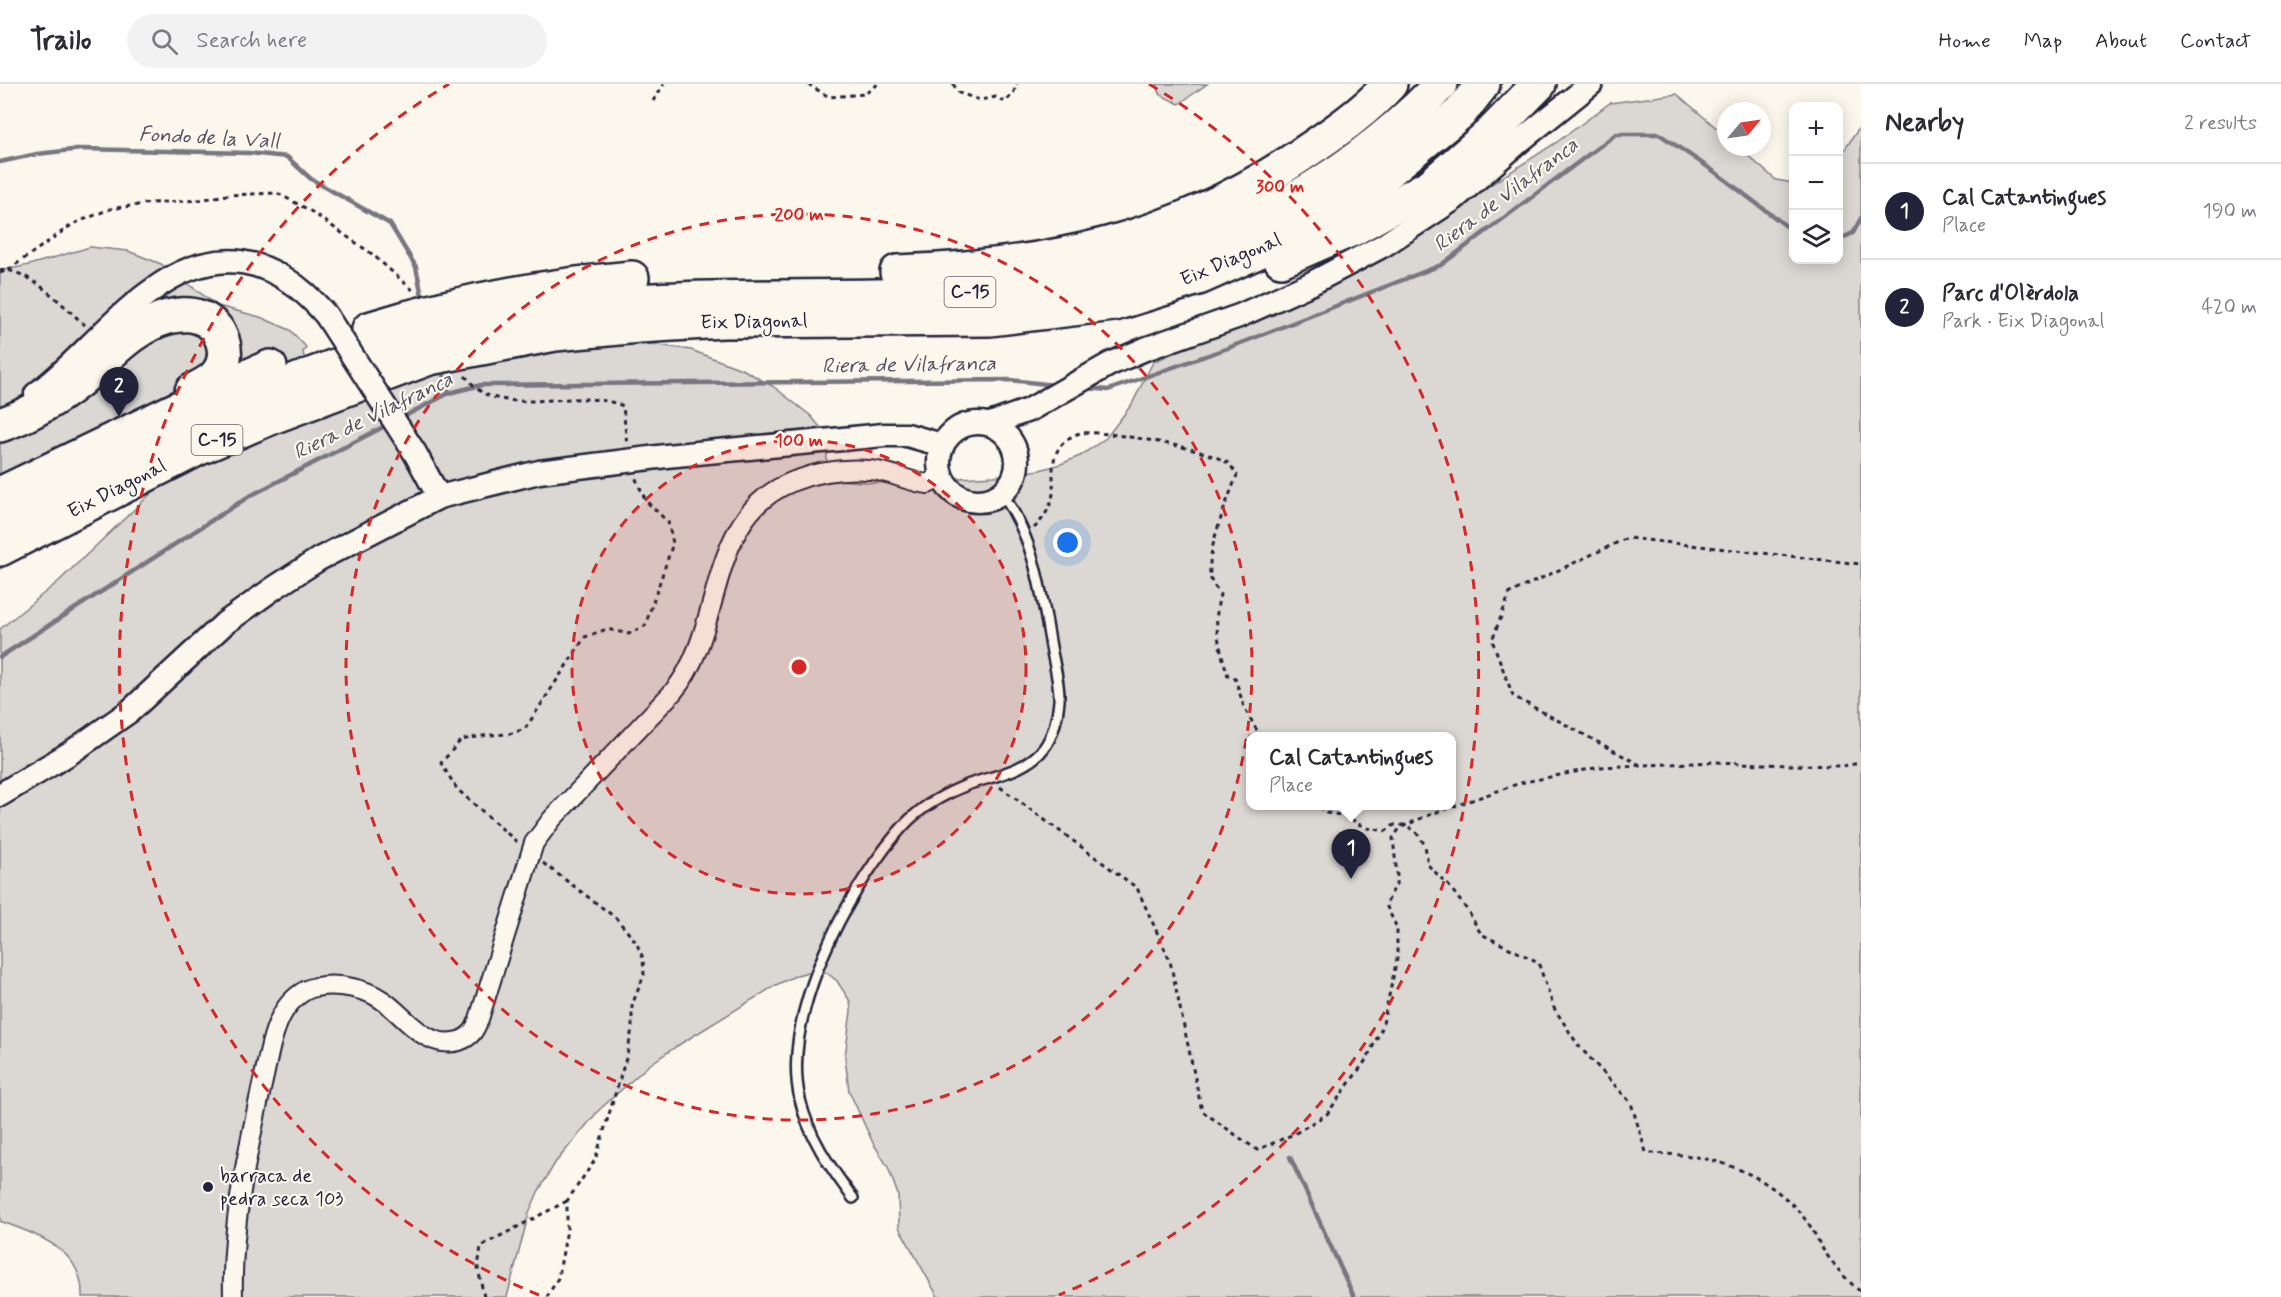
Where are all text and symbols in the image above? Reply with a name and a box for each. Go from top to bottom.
search box [127,14,547,68]
text: Trailo [30,23,91,60]
icon: search [148,25,181,58]
text: Search here [196,27,307,55]
text: Home [1939,27,1991,55]
text: Map [2024,27,2062,55]
text: About [2095,27,2147,55]
text: Contact [2180,27,2251,55]
north arrow [1717,102,1771,156]
map controls [1789,102,1843,264]
button: + [1789,102,1843,156]
text: Nearby [1885,106,1964,140]
text: 2 results [2184,110,2257,137]
water label: Fondo de la Vall [138,120,282,156]
water label: Riera de Vilafranca [1428,131,1584,259]
button: − [1789,156,1843,210]
text: 300 m [1256,175,1304,199]
text: Cal Catantingues [1942,184,2106,212]
text: 1 [1900,198,1909,225]
text: 190 m [2203,198,2257,225]
text: 200 m [774,203,824,227]
button: layers [1789,210,1843,264]
text: Place [1942,212,1986,239]
street label: Eix Diagonal [1176,227,1286,294]
road number: C-15 [944,277,996,307]
text: Parc d'Olèrdola [1942,280,2079,308]
text: 2 [1900,294,1909,321]
text: 420 m [2201,294,2257,321]
street label: Eix Diagonal [700,308,808,337]
text: Park · Eix Diagonal [1942,308,2104,335]
water label: Riera de Vilafranca [822,349,996,381]
water label: Riera de Vilafranca [289,365,457,467]
pin: 2 [100,368,138,417]
road number: C-15 [192,425,242,455]
text: 100 m [775,429,823,453]
street label: Eix Diagonal [63,453,171,526]
your location [1053,528,1082,557]
centre of rings [789,657,809,677]
popup [1246,732,1456,810]
text: Cal Catantingues [1269,744,1433,772]
text: Place [1269,772,1313,799]
pin: 1 [1332,830,1370,879]
place label: barraca de pedra seca 103 [220,1163,344,1213]
marker: barraca de pedra seca 103 [201,1180,215,1194]

